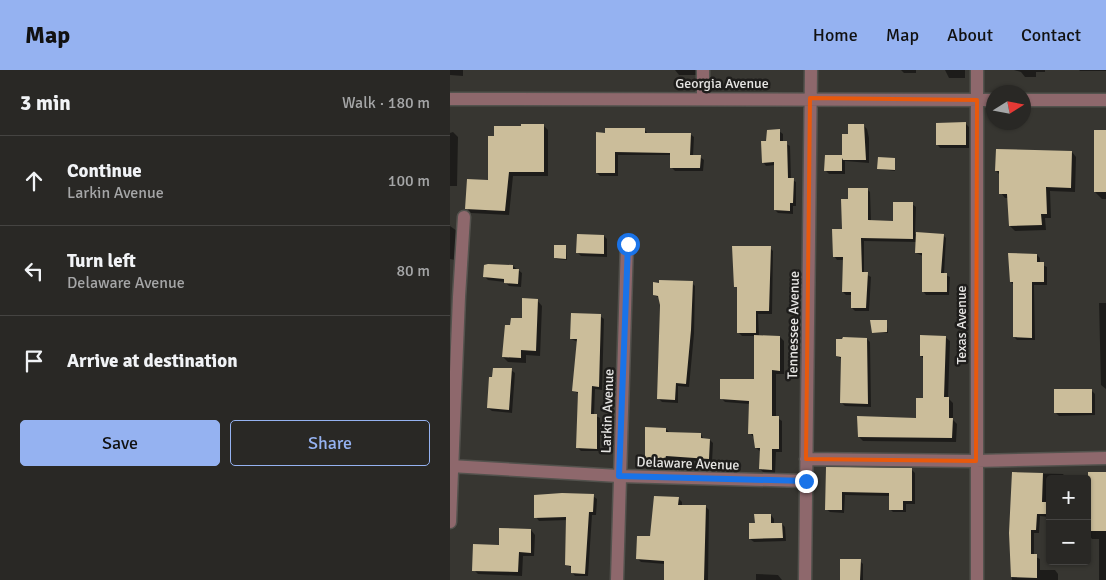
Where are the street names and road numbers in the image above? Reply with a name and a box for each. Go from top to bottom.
street label: Georgia Avenue [675,75,769,92]
street label: Tennessee Avenue [784,271,803,379]
street label: Texas Avenue [953,285,970,365]
street label: Larkin Avenue [598,368,617,454]
street label: Delaware Avenue [636,453,740,474]

